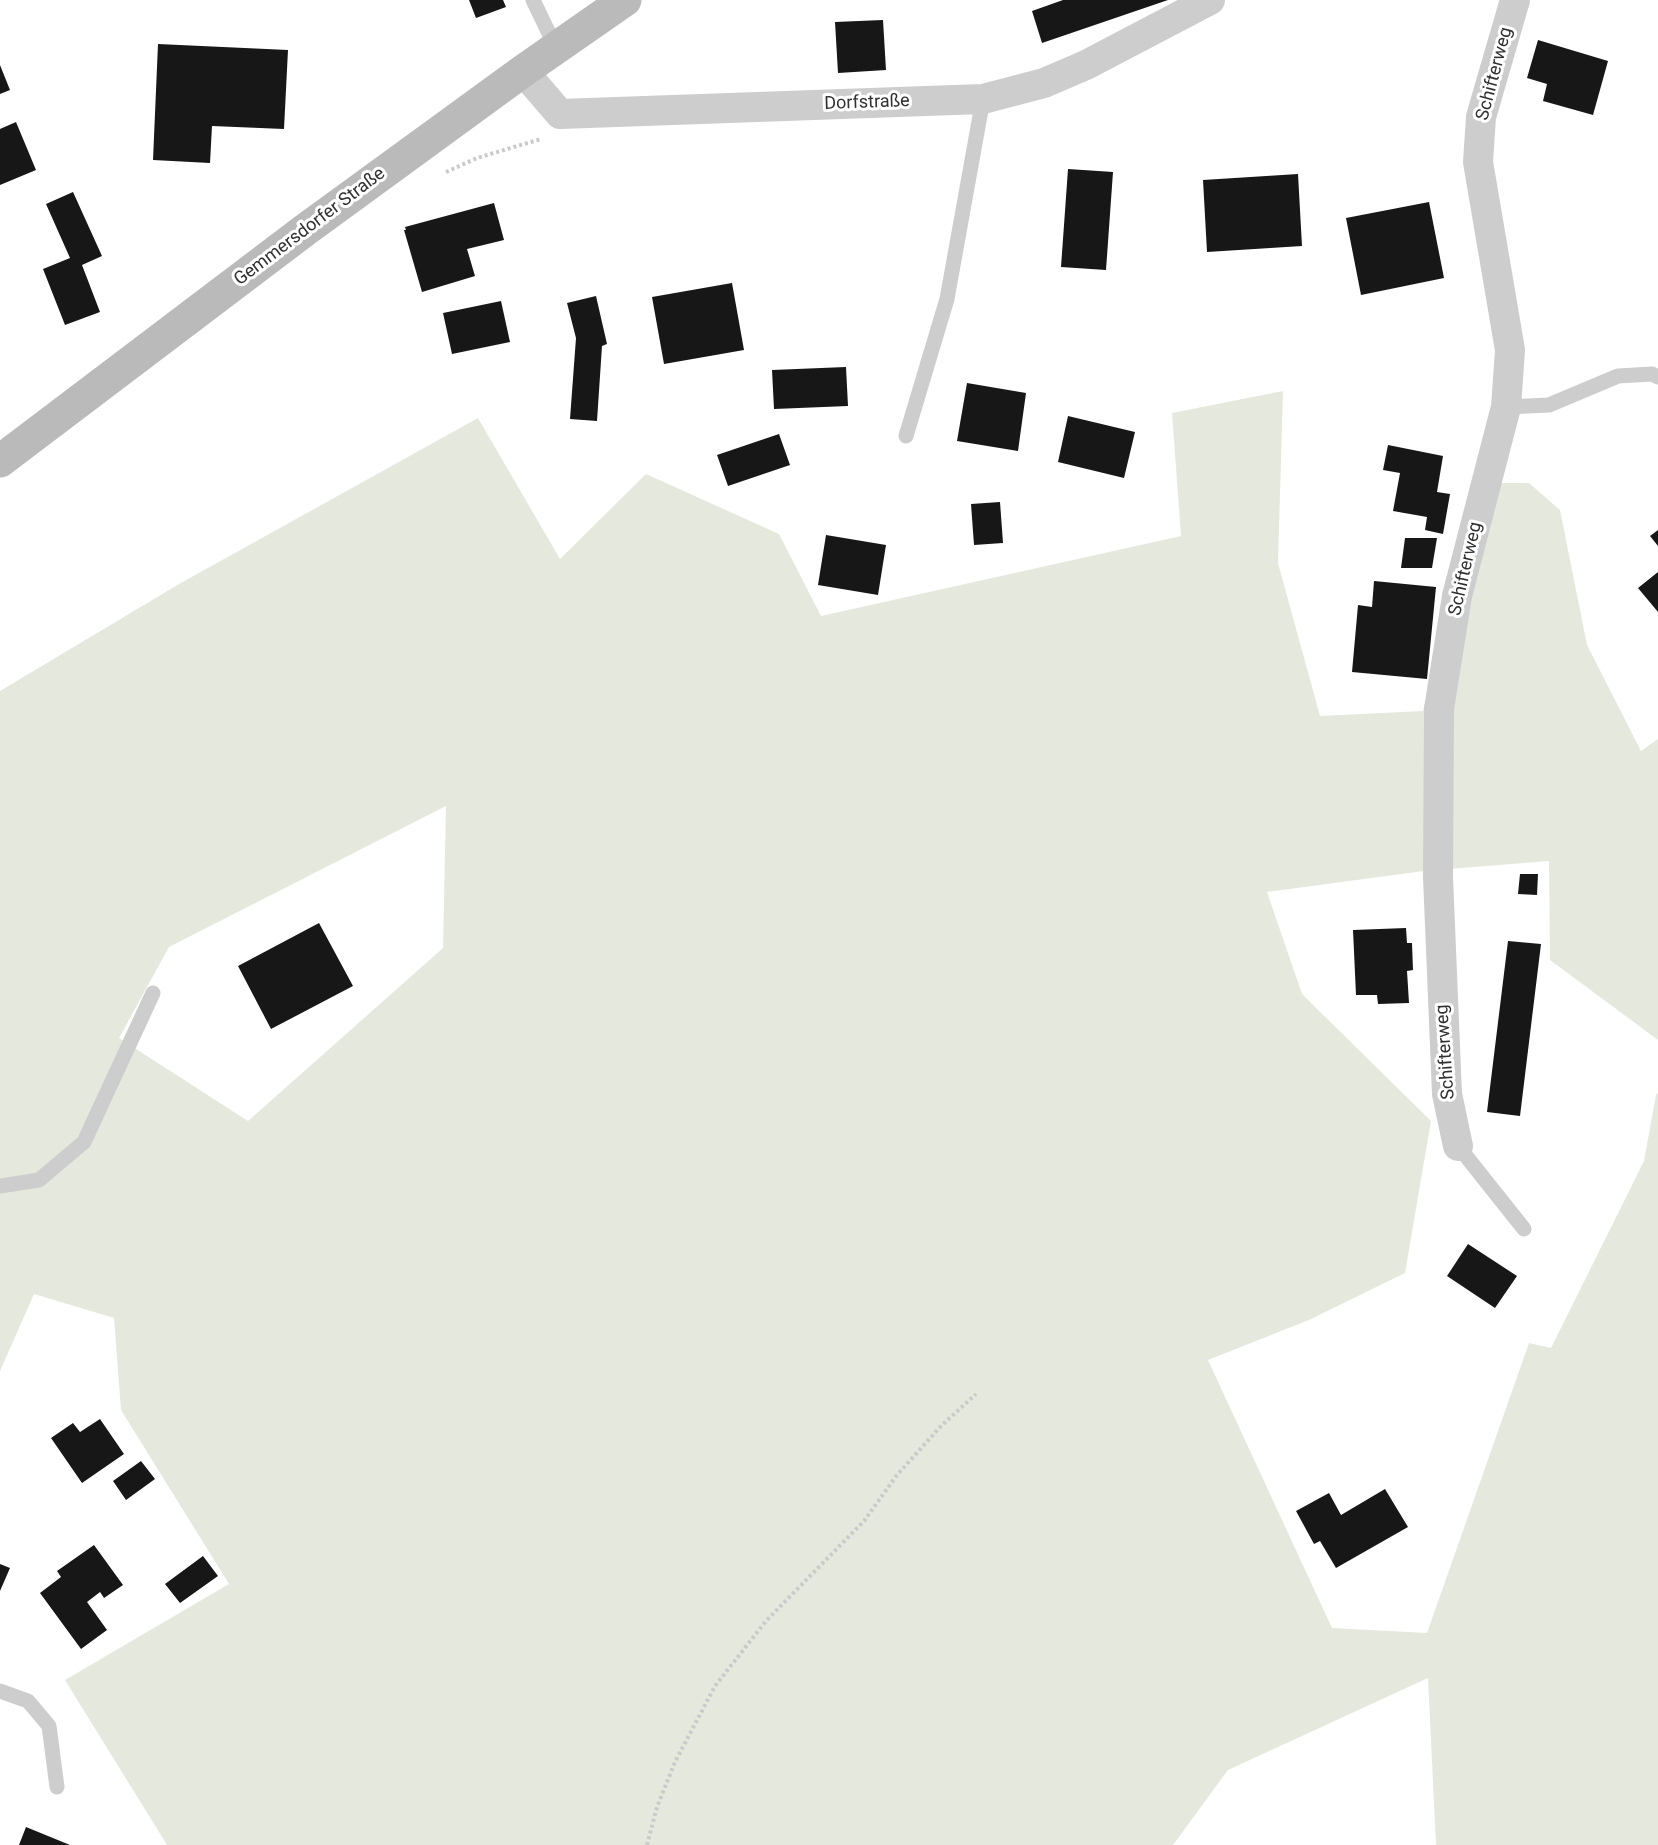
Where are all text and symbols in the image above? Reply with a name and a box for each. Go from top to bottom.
street label: Schifterweg [1472,25,1518,123]
street label: Dorfstraße [824,91,910,115]
street label: Gemmersdorfer Straße [230,163,390,291]
street label: Schifterweg [1445,520,1487,618]
street label: Schifterweg [1432,1004,1460,1100]

